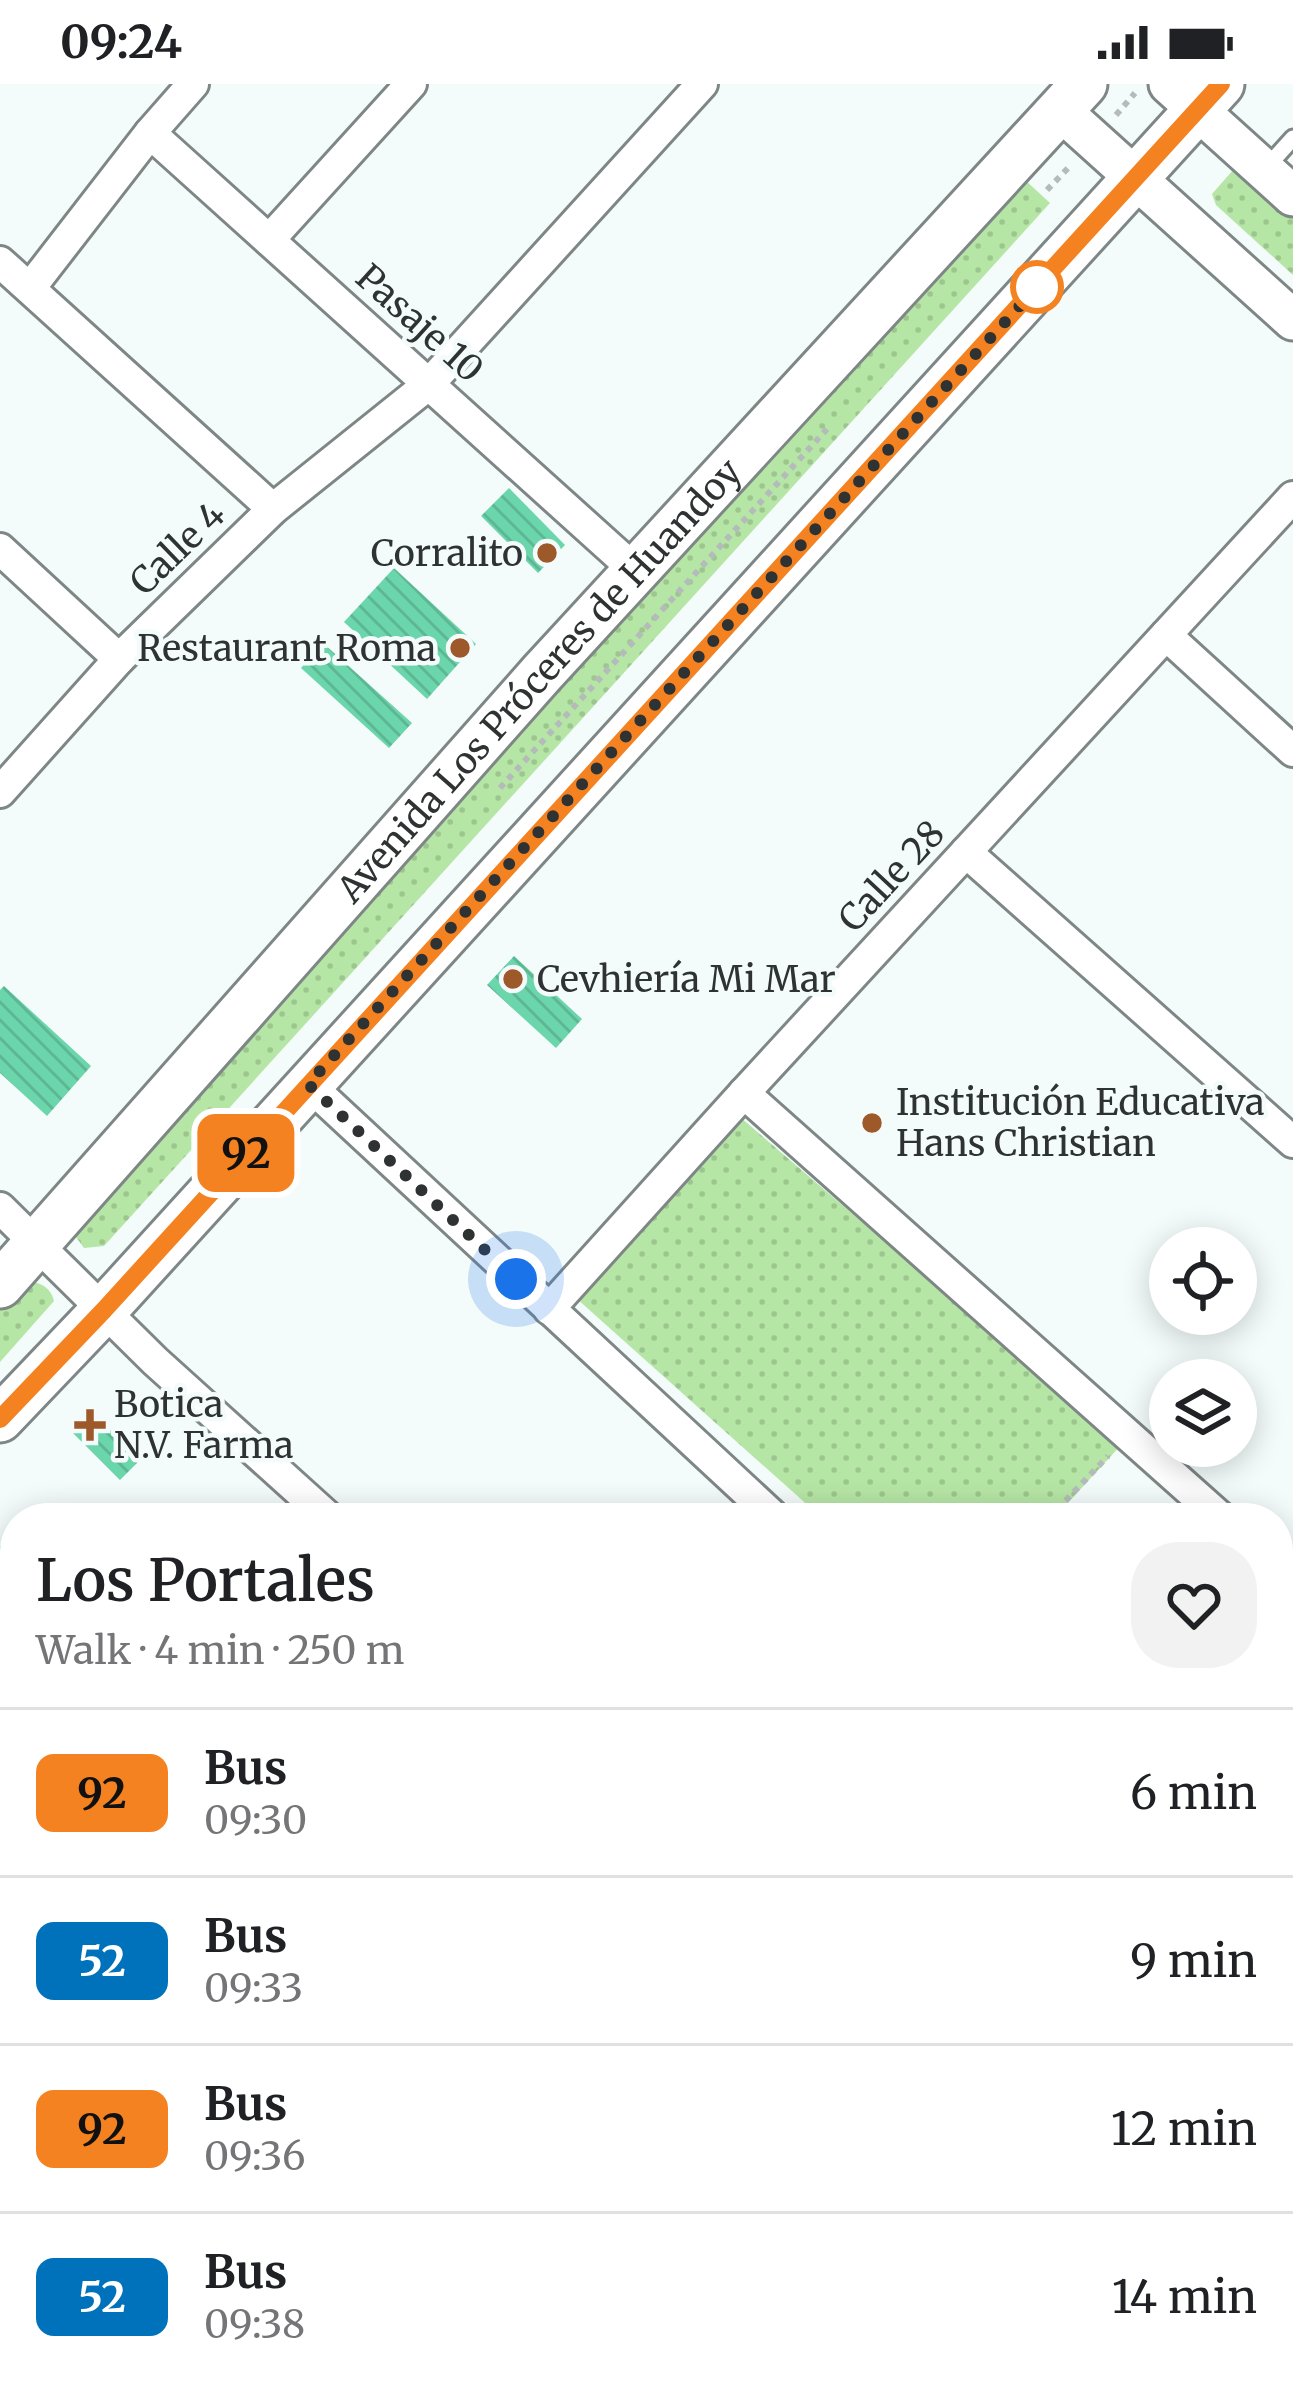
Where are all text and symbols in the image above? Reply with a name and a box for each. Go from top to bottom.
text: 09:24 [60,14,182,70]
street label: Pasaje 10 [347,255,492,392]
unlabelled marker [1012,262,1062,312]
street label: Avenida Los Próceres de Huandoy [327,450,751,912]
street label: Calle 4 [120,492,234,605]
place label: Corralito [371,531,523,576]
marker: Corralito [534,540,560,566]
place label: Restaurant Roma [137,626,436,671]
marker: Restaurant Roma [447,635,473,661]
street label: Calle 28 [829,812,954,941]
place label: Cevhiería Mi Mar [537,957,836,1002]
marker: Cevhiería Mi Mar [500,966,526,992]
place label: Institución Educativa Hans Christian [896,1080,1265,1166]
marker: Institución Educativa Hans Christian [859,1110,885,1136]
line badge: 92 [192,1114,300,1192]
text: 92 [221,1127,271,1179]
map controls [1149,1227,1257,1467]
button: locate [1149,1227,1257,1335]
your location [486,1249,546,1309]
button: layers [1149,1359,1257,1467]
place label: Botica N.V. Farma [114,1382,294,1468]
marker: Botica N.V. Farma [77,1412,103,1438]
button: heart [1131,1542,1257,1668]
text: Los Portales [36,1545,375,1617]
text: Walk · 4 min · 250 m [36,1626,405,1675]
text: Bus [204,1740,287,1796]
text: 6 min [1130,1765,1257,1821]
text: 92 [77,1767,127,1819]
text: 09:30 [204,1796,307,1845]
text: Bus [204,1908,287,1964]
text: 9 min [1130,1933,1257,1989]
text: 52 [78,1935,126,1987]
text: 09:33 [204,1964,303,2013]
text: Bus [204,2076,287,2132]
text: 12 min [1111,2101,1257,2157]
text: 92 [77,2103,127,2155]
text: 09:36 [204,2132,306,2181]
text: Bus [204,2244,287,2300]
text: 14 min [1112,2269,1257,2325]
text: 52 [78,2271,126,2323]
text: 09:38 [204,2300,305,2349]

